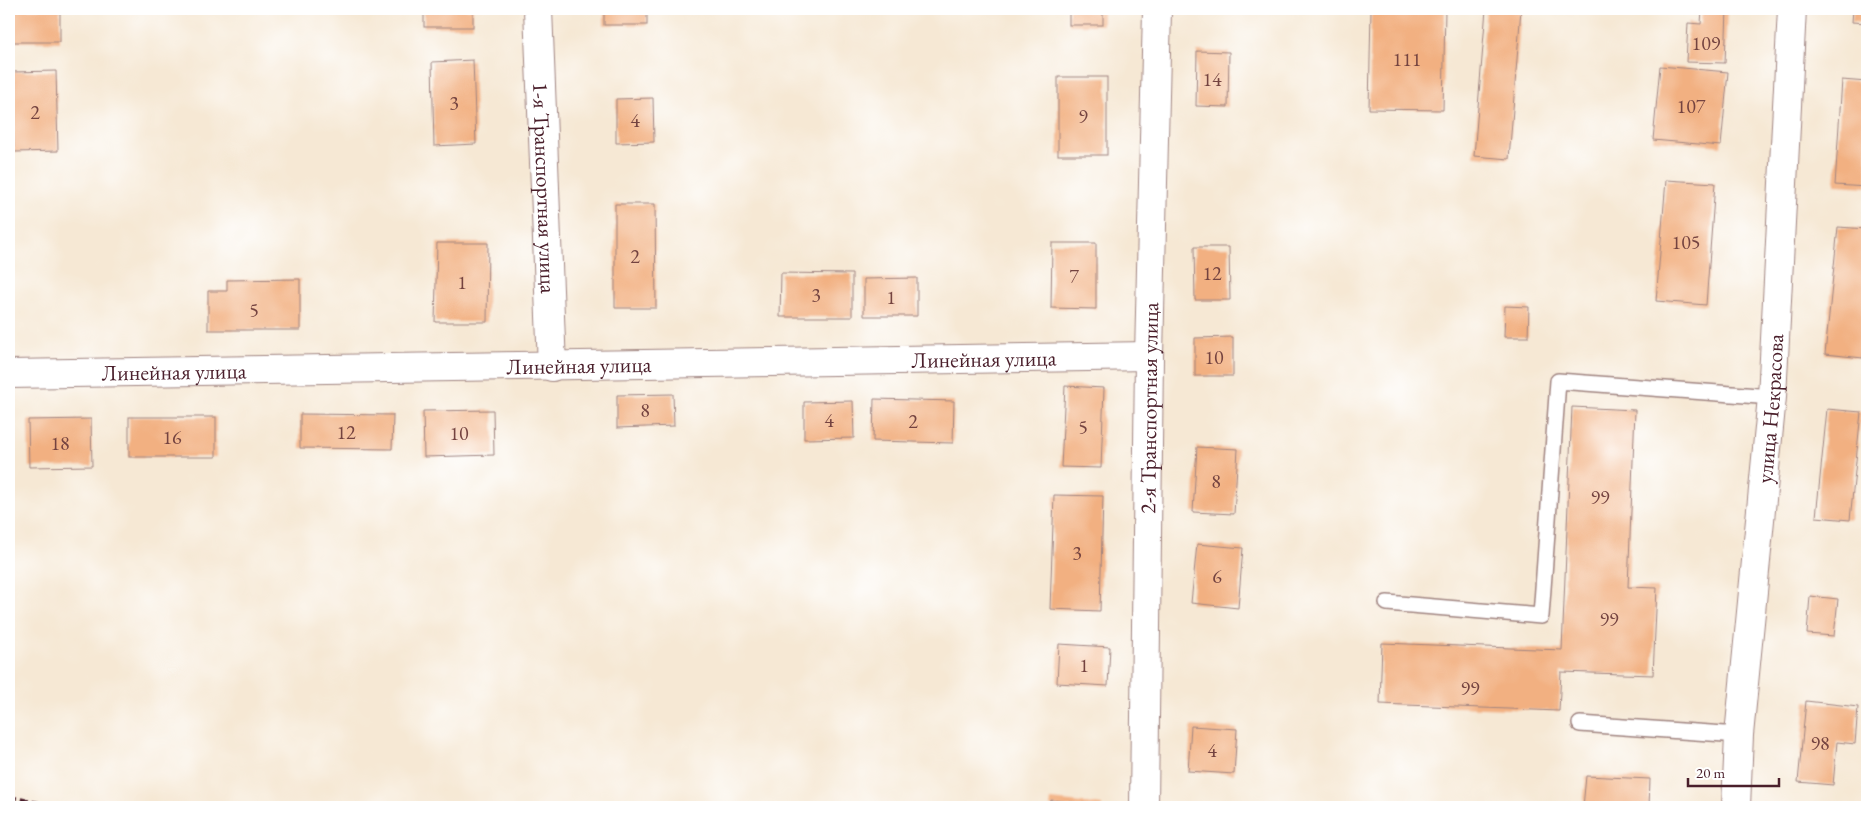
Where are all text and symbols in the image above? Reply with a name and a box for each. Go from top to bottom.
house number: 109 [1692,30,1721,56]
house number: 111 [1393,46,1421,72]
house number: 14 [1202,66,1222,92]
street label: 1-я Транспортная улица [526,82,564,294]
house number: 3 [449,90,459,116]
house number: 107 [1677,93,1706,119]
house number: 2 [30,99,40,125]
house number: 9 [1078,103,1088,129]
house number: 4 [630,107,640,133]
house number: 105 [1672,229,1700,255]
house number: 2 [630,243,640,269]
house number: 12 [1202,260,1222,286]
house number: 7 [1069,263,1079,289]
house number: 1 [457,269,467,295]
house number: 3 [811,282,821,308]
house number: 1 [886,284,896,310]
house number: 5 [249,297,259,323]
street label: 2-я Транспортная улица [1133,302,1165,514]
street label: улица Некрасова [1749,333,1790,485]
street label: Линейная улица [911,343,1057,374]
house number: 10 [1204,344,1224,370]
street label: Линейная улица [506,349,652,381]
street label: Линейная улица [101,356,247,387]
house number: 8 [640,397,650,423]
house number: 4 [824,407,834,433]
house number: 2 [908,408,918,434]
house number: 5 [1078,414,1088,440]
house number: 12 [336,419,356,445]
house number: 10 [449,420,469,446]
house number: 16 [162,424,182,450]
house number: 18 [50,430,70,456]
house number: 8 [1211,468,1221,494]
house number: 99 [1590,484,1610,510]
house number: 3 [1072,540,1082,566]
house number: 6 [1212,563,1222,589]
house number: 99 [1599,606,1619,632]
house number: 1 [1079,652,1089,678]
house number: 99 [1460,675,1480,701]
house number: 98 [1810,730,1830,756]
house number: 4 [1207,737,1217,763]
scale bar [1688,756,1780,788]
text: 20 m [1696,763,1725,782]

